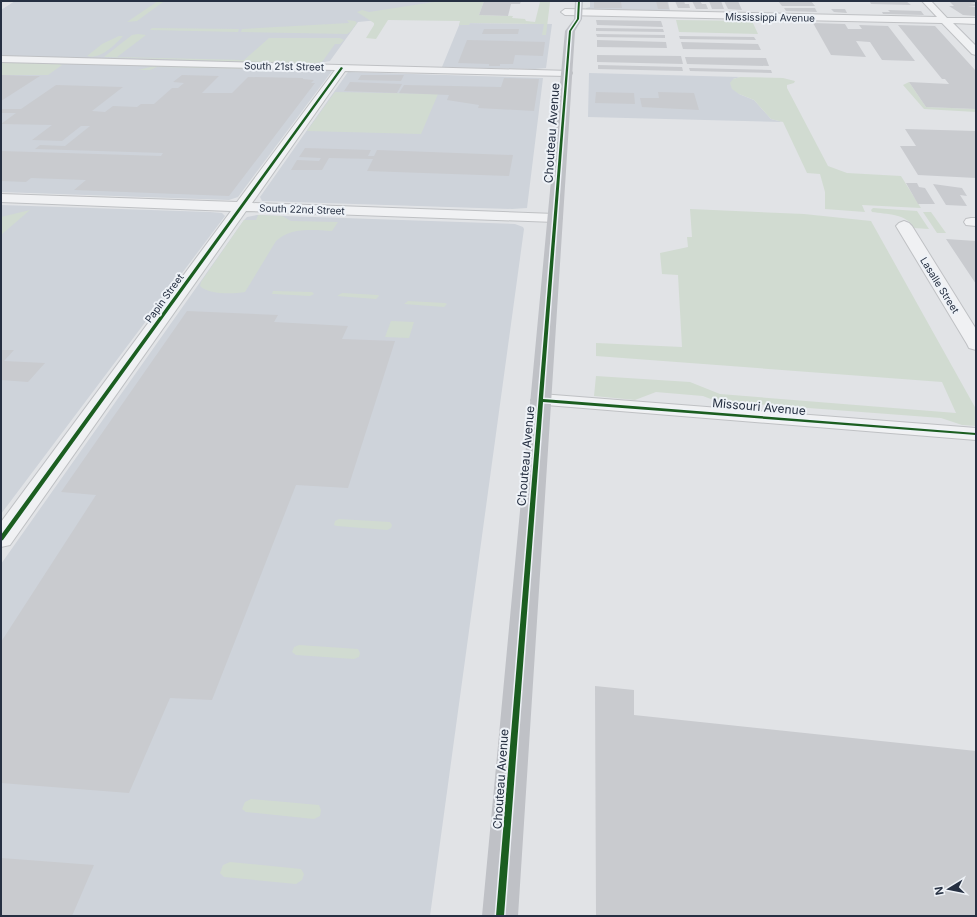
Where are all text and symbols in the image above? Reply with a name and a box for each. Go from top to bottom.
street label: Mississippi Avenue [725,10,815,24]
street label: South 21st Street [244,59,325,73]
street label: Chouteau Avenue [541,82,562,184]
street label: South 22nd Street [259,202,346,217]
street label: Lasalle Street [918,255,962,316]
street label: Papin Street [142,271,186,325]
street label: Missouri Avenue [712,395,806,418]
street label: Chouteau Avenue [514,405,537,507]
street label: Chouteau Avenue [490,728,511,830]
north arrow [929,869,969,909]
text: N [932,885,947,896]

